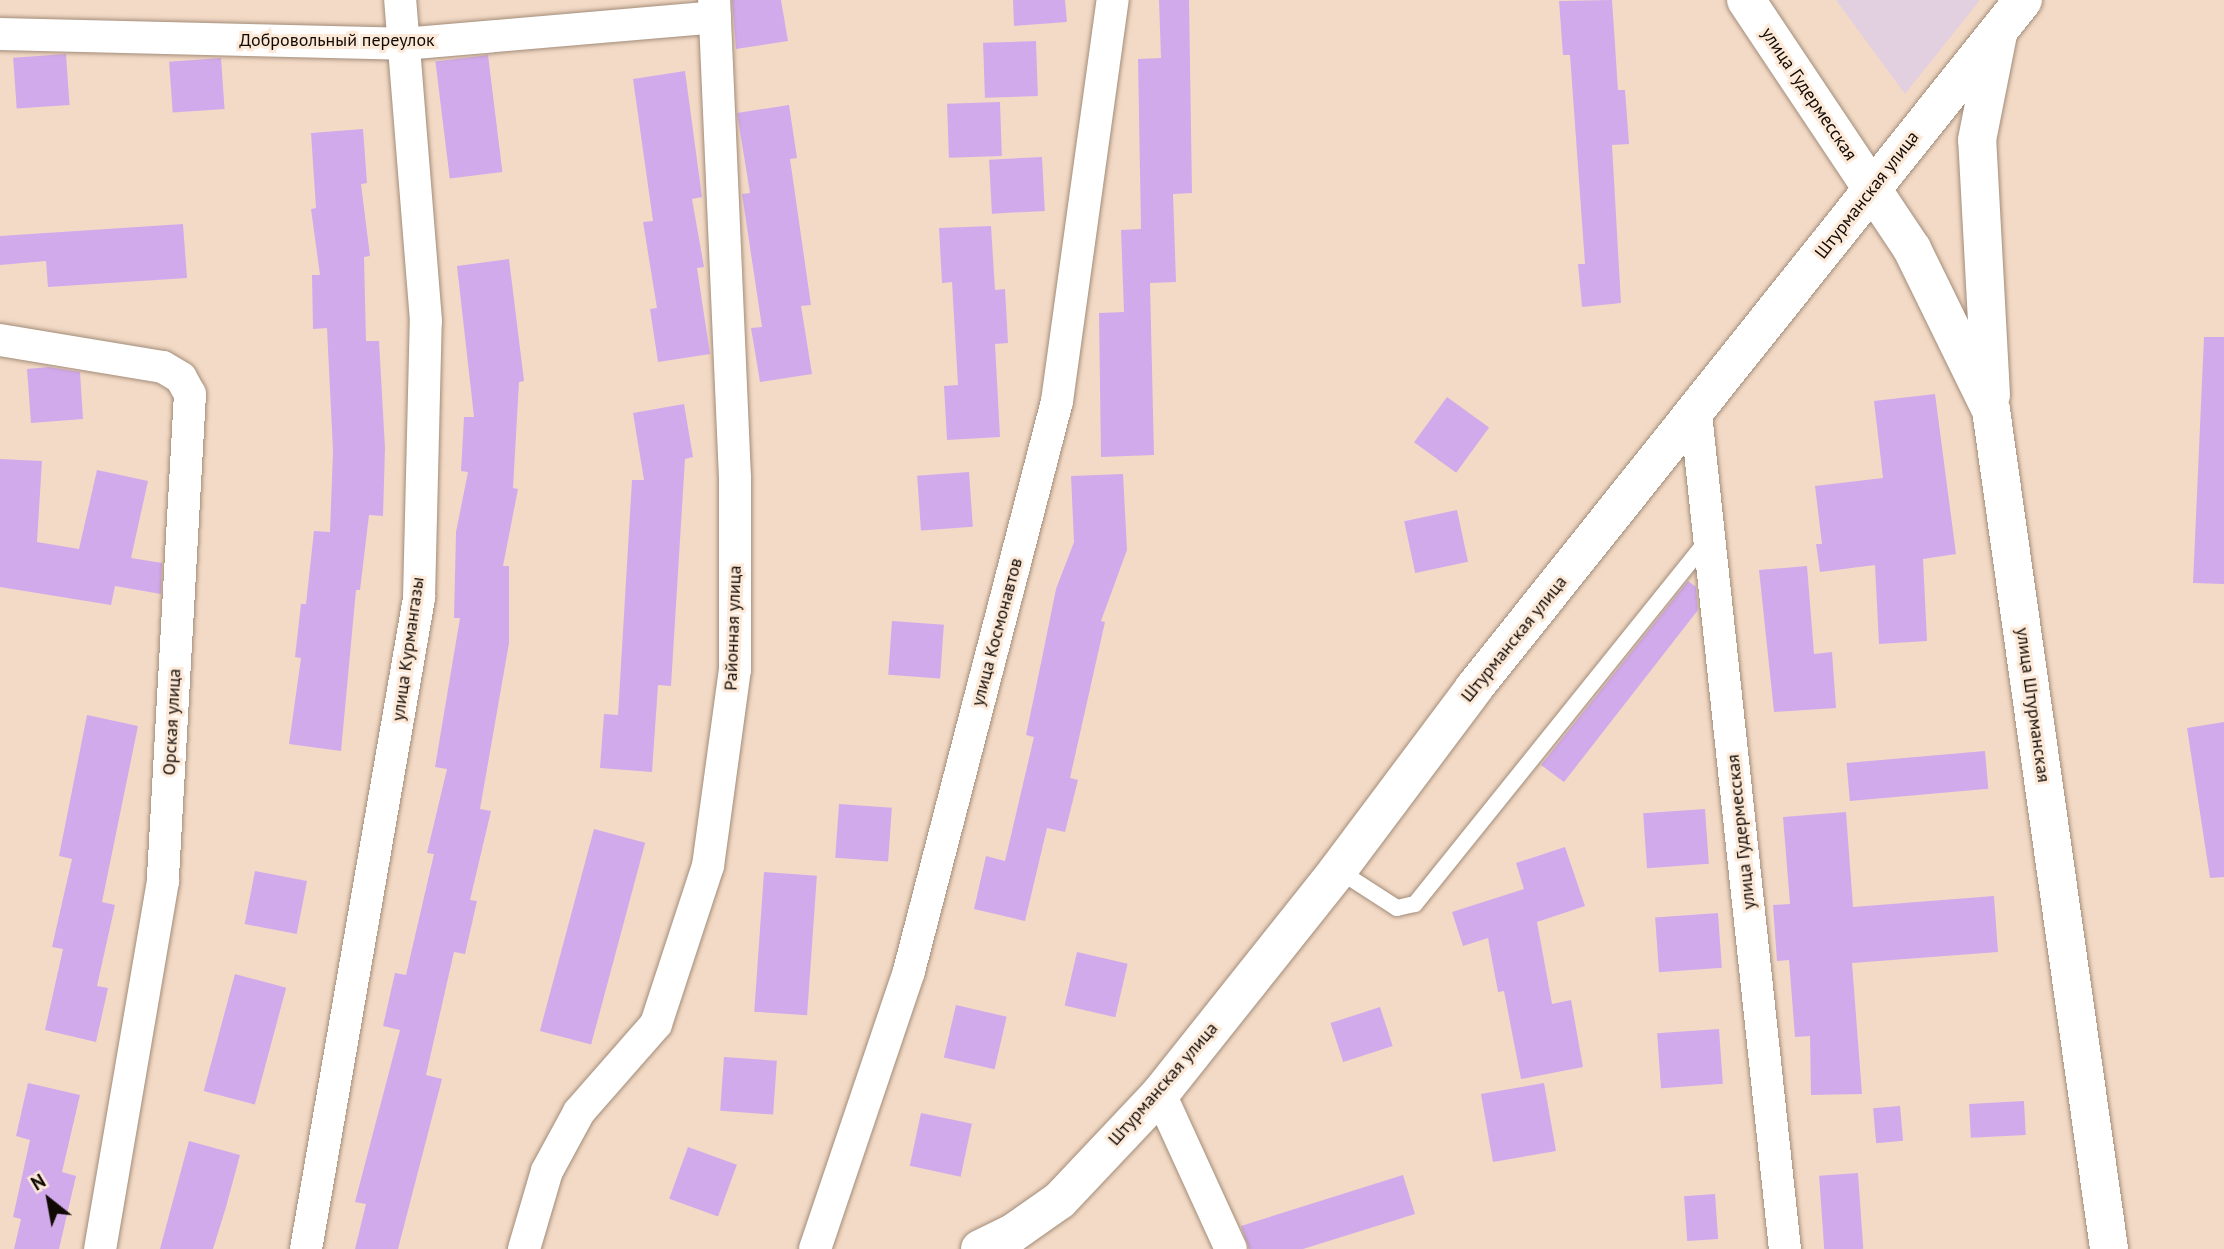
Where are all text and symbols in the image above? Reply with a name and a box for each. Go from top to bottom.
street label: улица Гудермесская [1756,23,1862,165]
street label: Добровольный переулок [239,29,435,51]
street label: Штурманская улица [1810,127,1924,263]
street label: улица Космонавтов [967,556,1027,708]
street label: Районная улица [720,565,746,691]
street label: Штурманская улица [1456,572,1572,706]
street label: улица Курмангазы [387,576,429,722]
street label: улица Штурманская [2011,626,2055,784]
street label: Орская улица [158,668,186,776]
street label: улица Гудермесская [1722,753,1760,911]
street label: Штурманская улица [1104,1018,1222,1150]
north arrow [14,1165,84,1235]
text: N [27,1169,50,1196]

